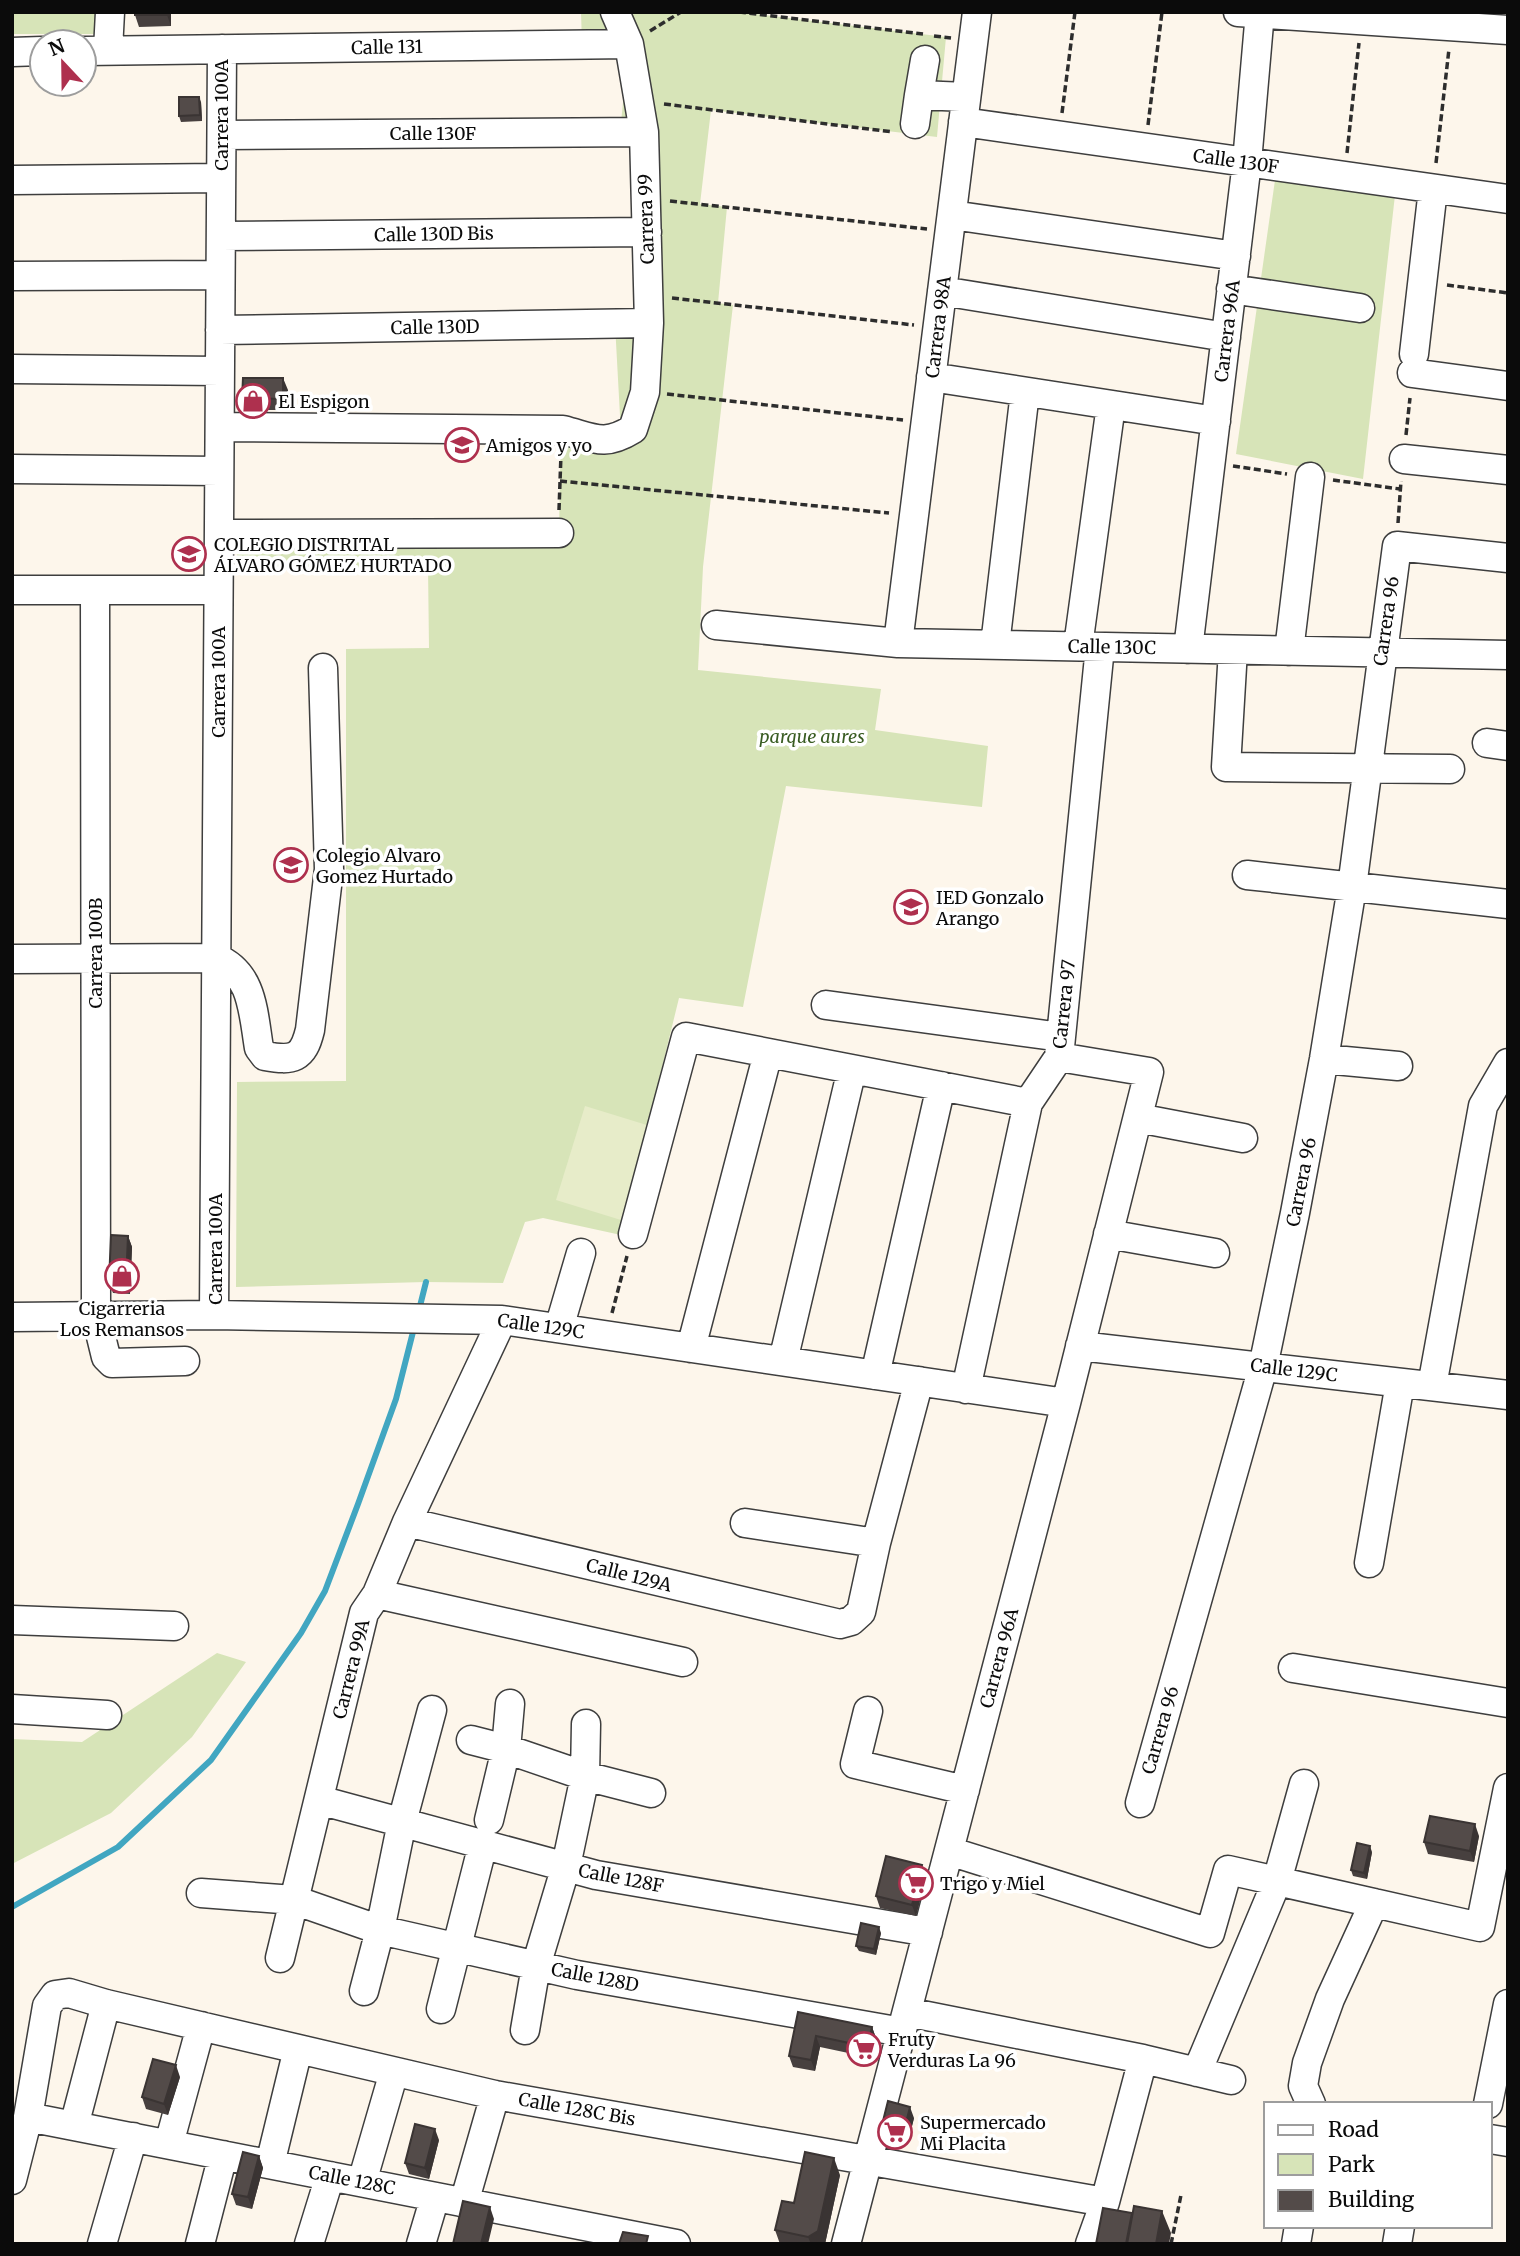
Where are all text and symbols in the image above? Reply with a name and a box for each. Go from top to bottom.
north arrow [28,28,98,98]
text: N [45,33,68,61]
street label: Calle 131 [351,35,423,59]
street label: Carrera 100A [210,59,233,171]
street label: Calle 130F [390,122,476,145]
street label: Calle 130F [1192,144,1280,178]
street label: Carrera 99 [633,173,659,265]
street label: Calle 130D Bis [374,221,494,247]
street label: Carrera 98A [920,274,956,379]
street label: Carrera 96A [1209,278,1245,383]
street label: Calle 130D [390,315,480,339]
shop icon: El Espigon [234,382,272,420]
place label: El Espigon [278,390,370,413]
school or university icon: Amigos y yo [443,426,481,464]
place label: Amigos y yo [485,434,592,457]
place label: COLEGIO DISTRITAL ÁLVARO GÓMEZ HURTADO [213,533,452,577]
school or university icon: COLEGIO DISTRITAL ÁLVARO GÓMEZ HURTADO [170,535,208,573]
street label: Carrera 96 [1368,575,1404,667]
street label: Carrera 100A [207,626,230,738]
street label: Calle 130C [1068,635,1156,659]
park label: parque aures [759,725,865,748]
place label: Colegio Alvaro Gomez Hurtado [316,844,453,888]
school or university icon: Colegio Alvaro Gomez Hurtado [272,846,310,884]
place label: IED Gonzalo Arango [935,886,1044,930]
school or university icon: IED Gonzalo Arango [892,888,930,926]
street label: Carrera 100B [84,898,107,1008]
street label: Carrera 97 [1048,958,1080,1050]
street label: Carrera 96 [1281,1135,1321,1229]
street label: Carrera 100A [204,1193,227,1305]
shop icon: Cigarreria Los Remansos [103,1257,141,1295]
place label: Cigarreria Los Remansos [60,1297,184,1341]
street label: Calle 129C [496,1309,586,1344]
street label: Calle 129C [1249,1353,1339,1387]
street label: Calle 129A [584,1553,674,1597]
street label: Carrera 96A [975,1605,1024,1711]
street label: Carrera 99A [327,1616,375,1721]
street label: Carrera 96 [1136,1683,1184,1777]
street label: Calle 128F [576,1858,666,1898]
supermarket icon: Trigo y Miel [897,1864,935,1902]
place label: Trigo y Miel [940,1872,1045,1895]
street label: Calle 128D [549,1957,641,1997]
place label: Fruty Verduras La 96 [887,2028,1016,2072]
supermarket icon: Fruty Verduras La 96 [845,2030,883,2068]
street label: Calle 128C Bis [517,2087,637,2131]
legend [1264,2102,1492,2228]
place label: Supermercado Mi Placita [920,2111,1046,2155]
supermarket icon: Supermercado Mi Placita [876,2113,914,2151]
text: Road [1328,2116,1379,2143]
text: Park [1328,2151,1375,2178]
street label: Calle 128C [307,2160,397,2200]
text: Building [1328,2186,1415,2213]

